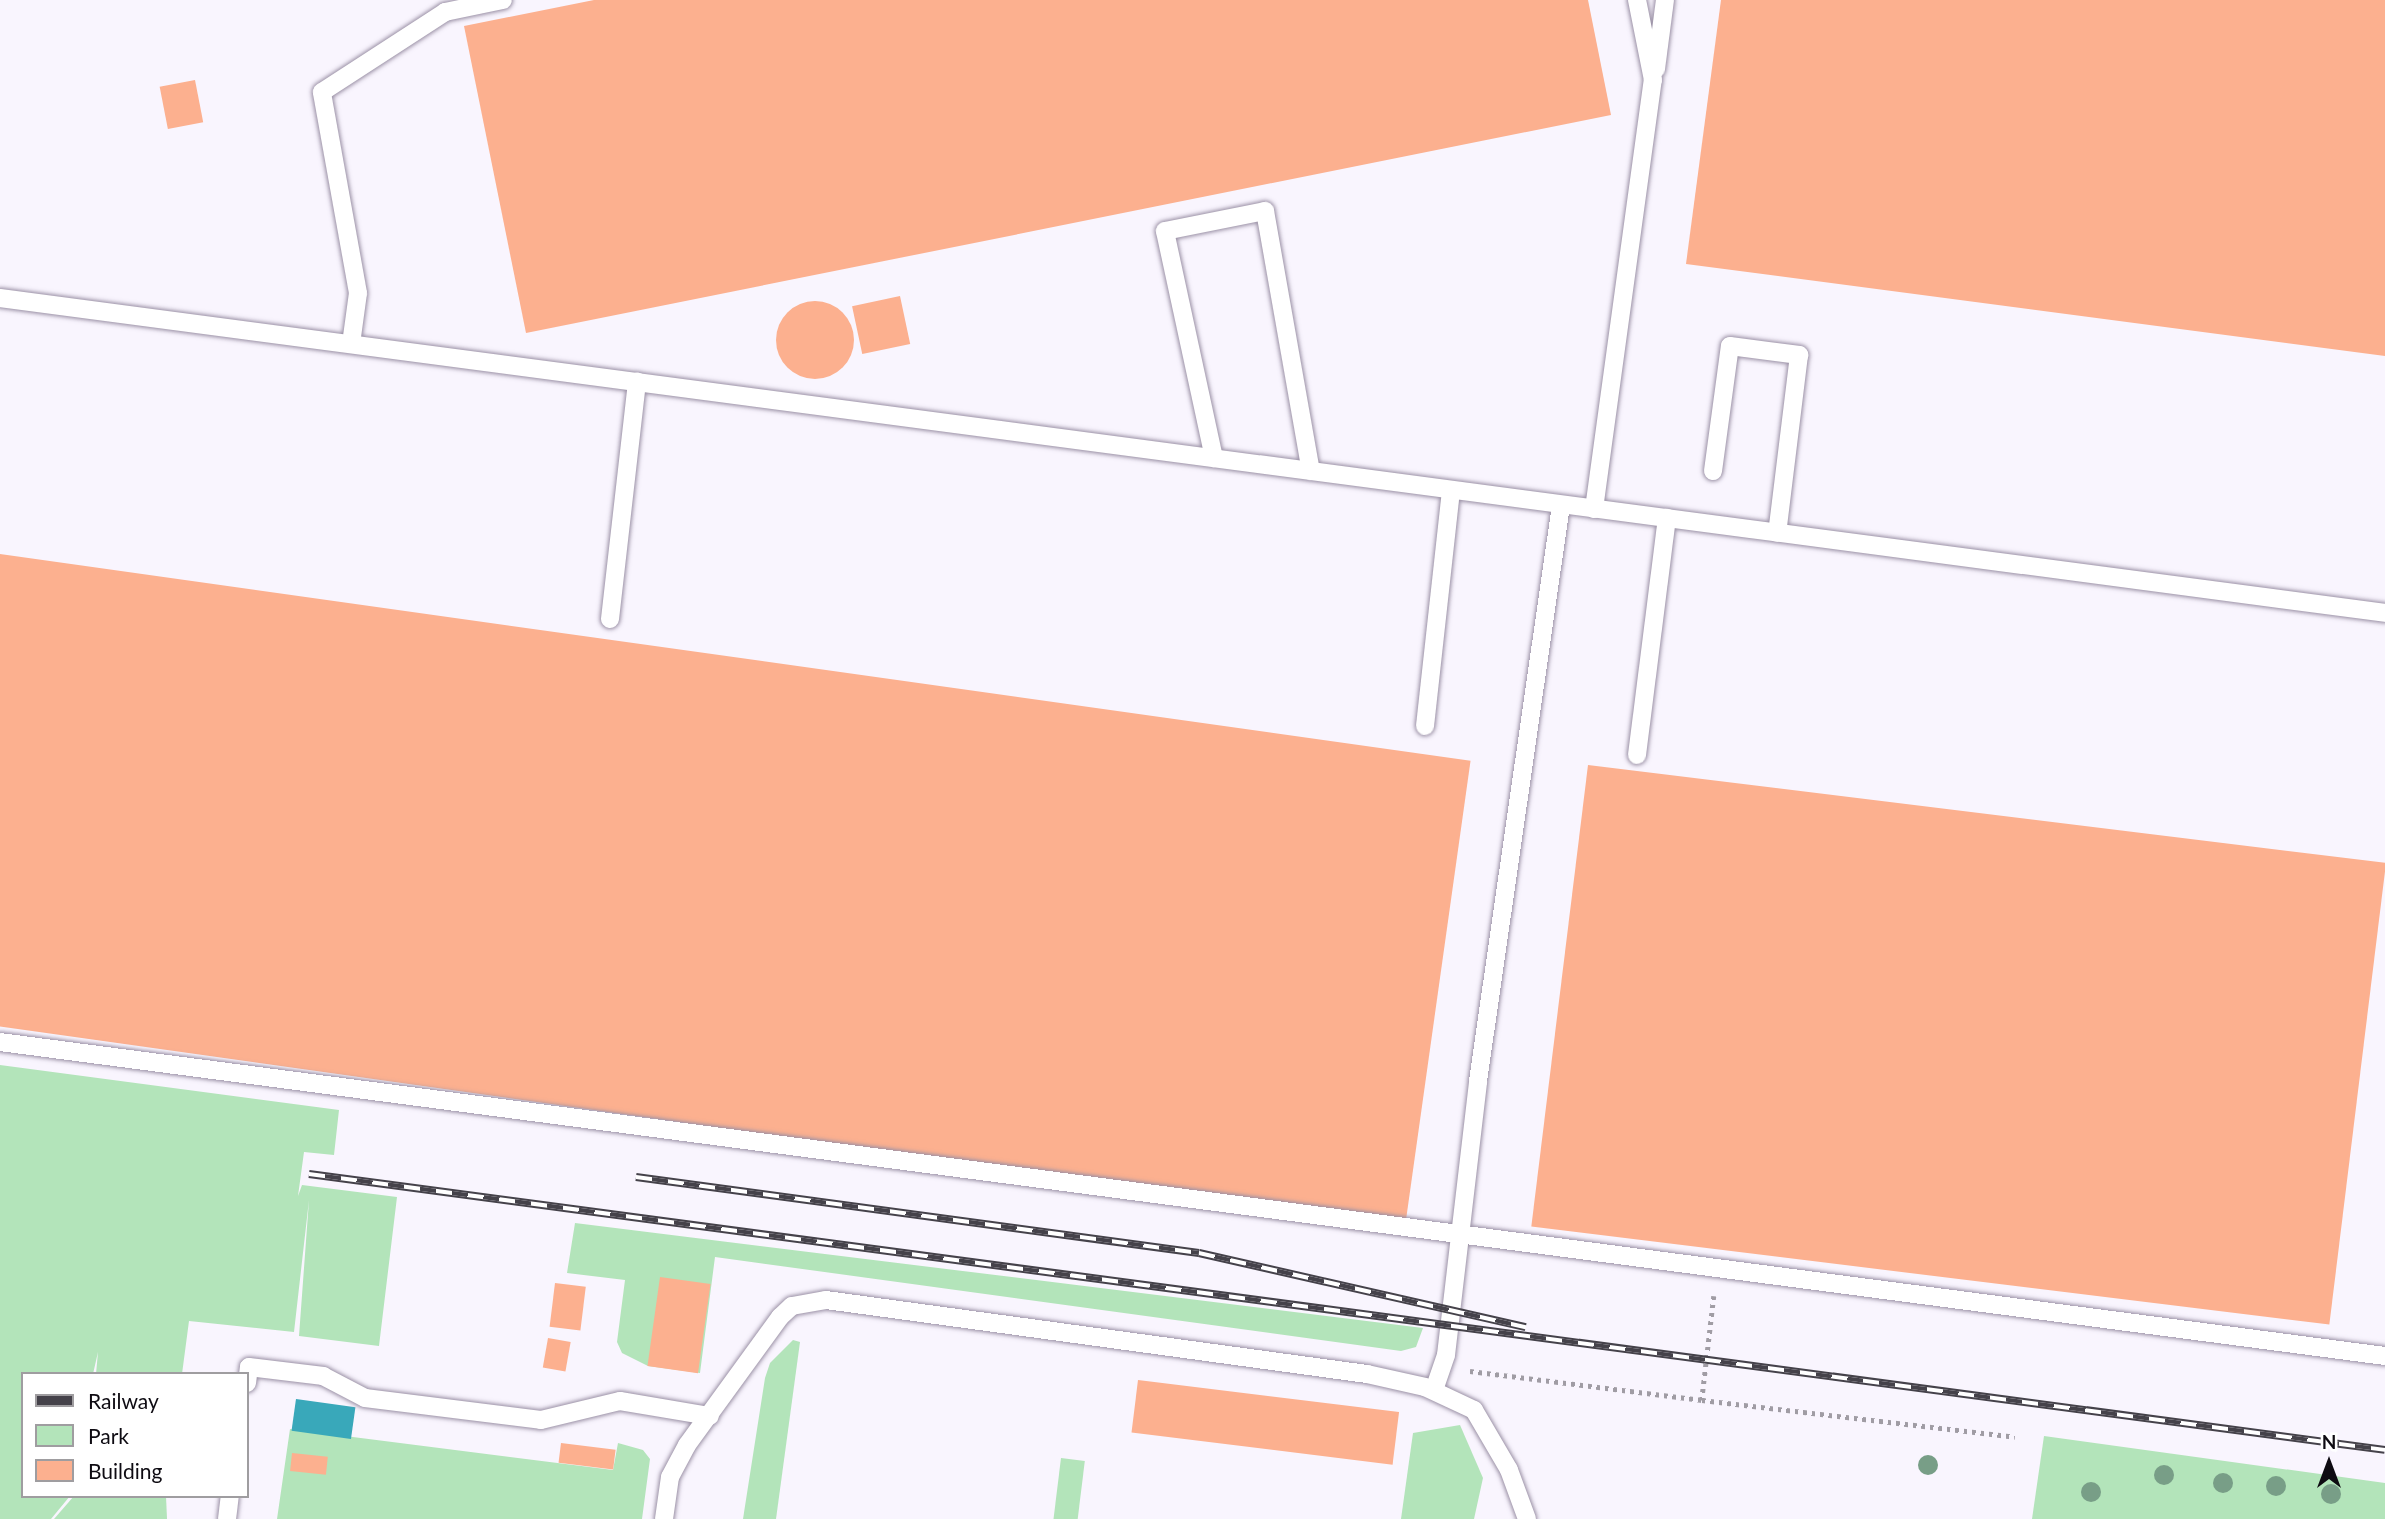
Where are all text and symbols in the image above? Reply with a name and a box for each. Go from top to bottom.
legend [21,1372,248,1498]
text: Railway [88,1388,159,1413]
text: Park [88,1423,129,1448]
north arrow [2294,1428,2364,1498]
text: N [2322,1430,2336,1453]
text: Building [88,1458,163,1483]

